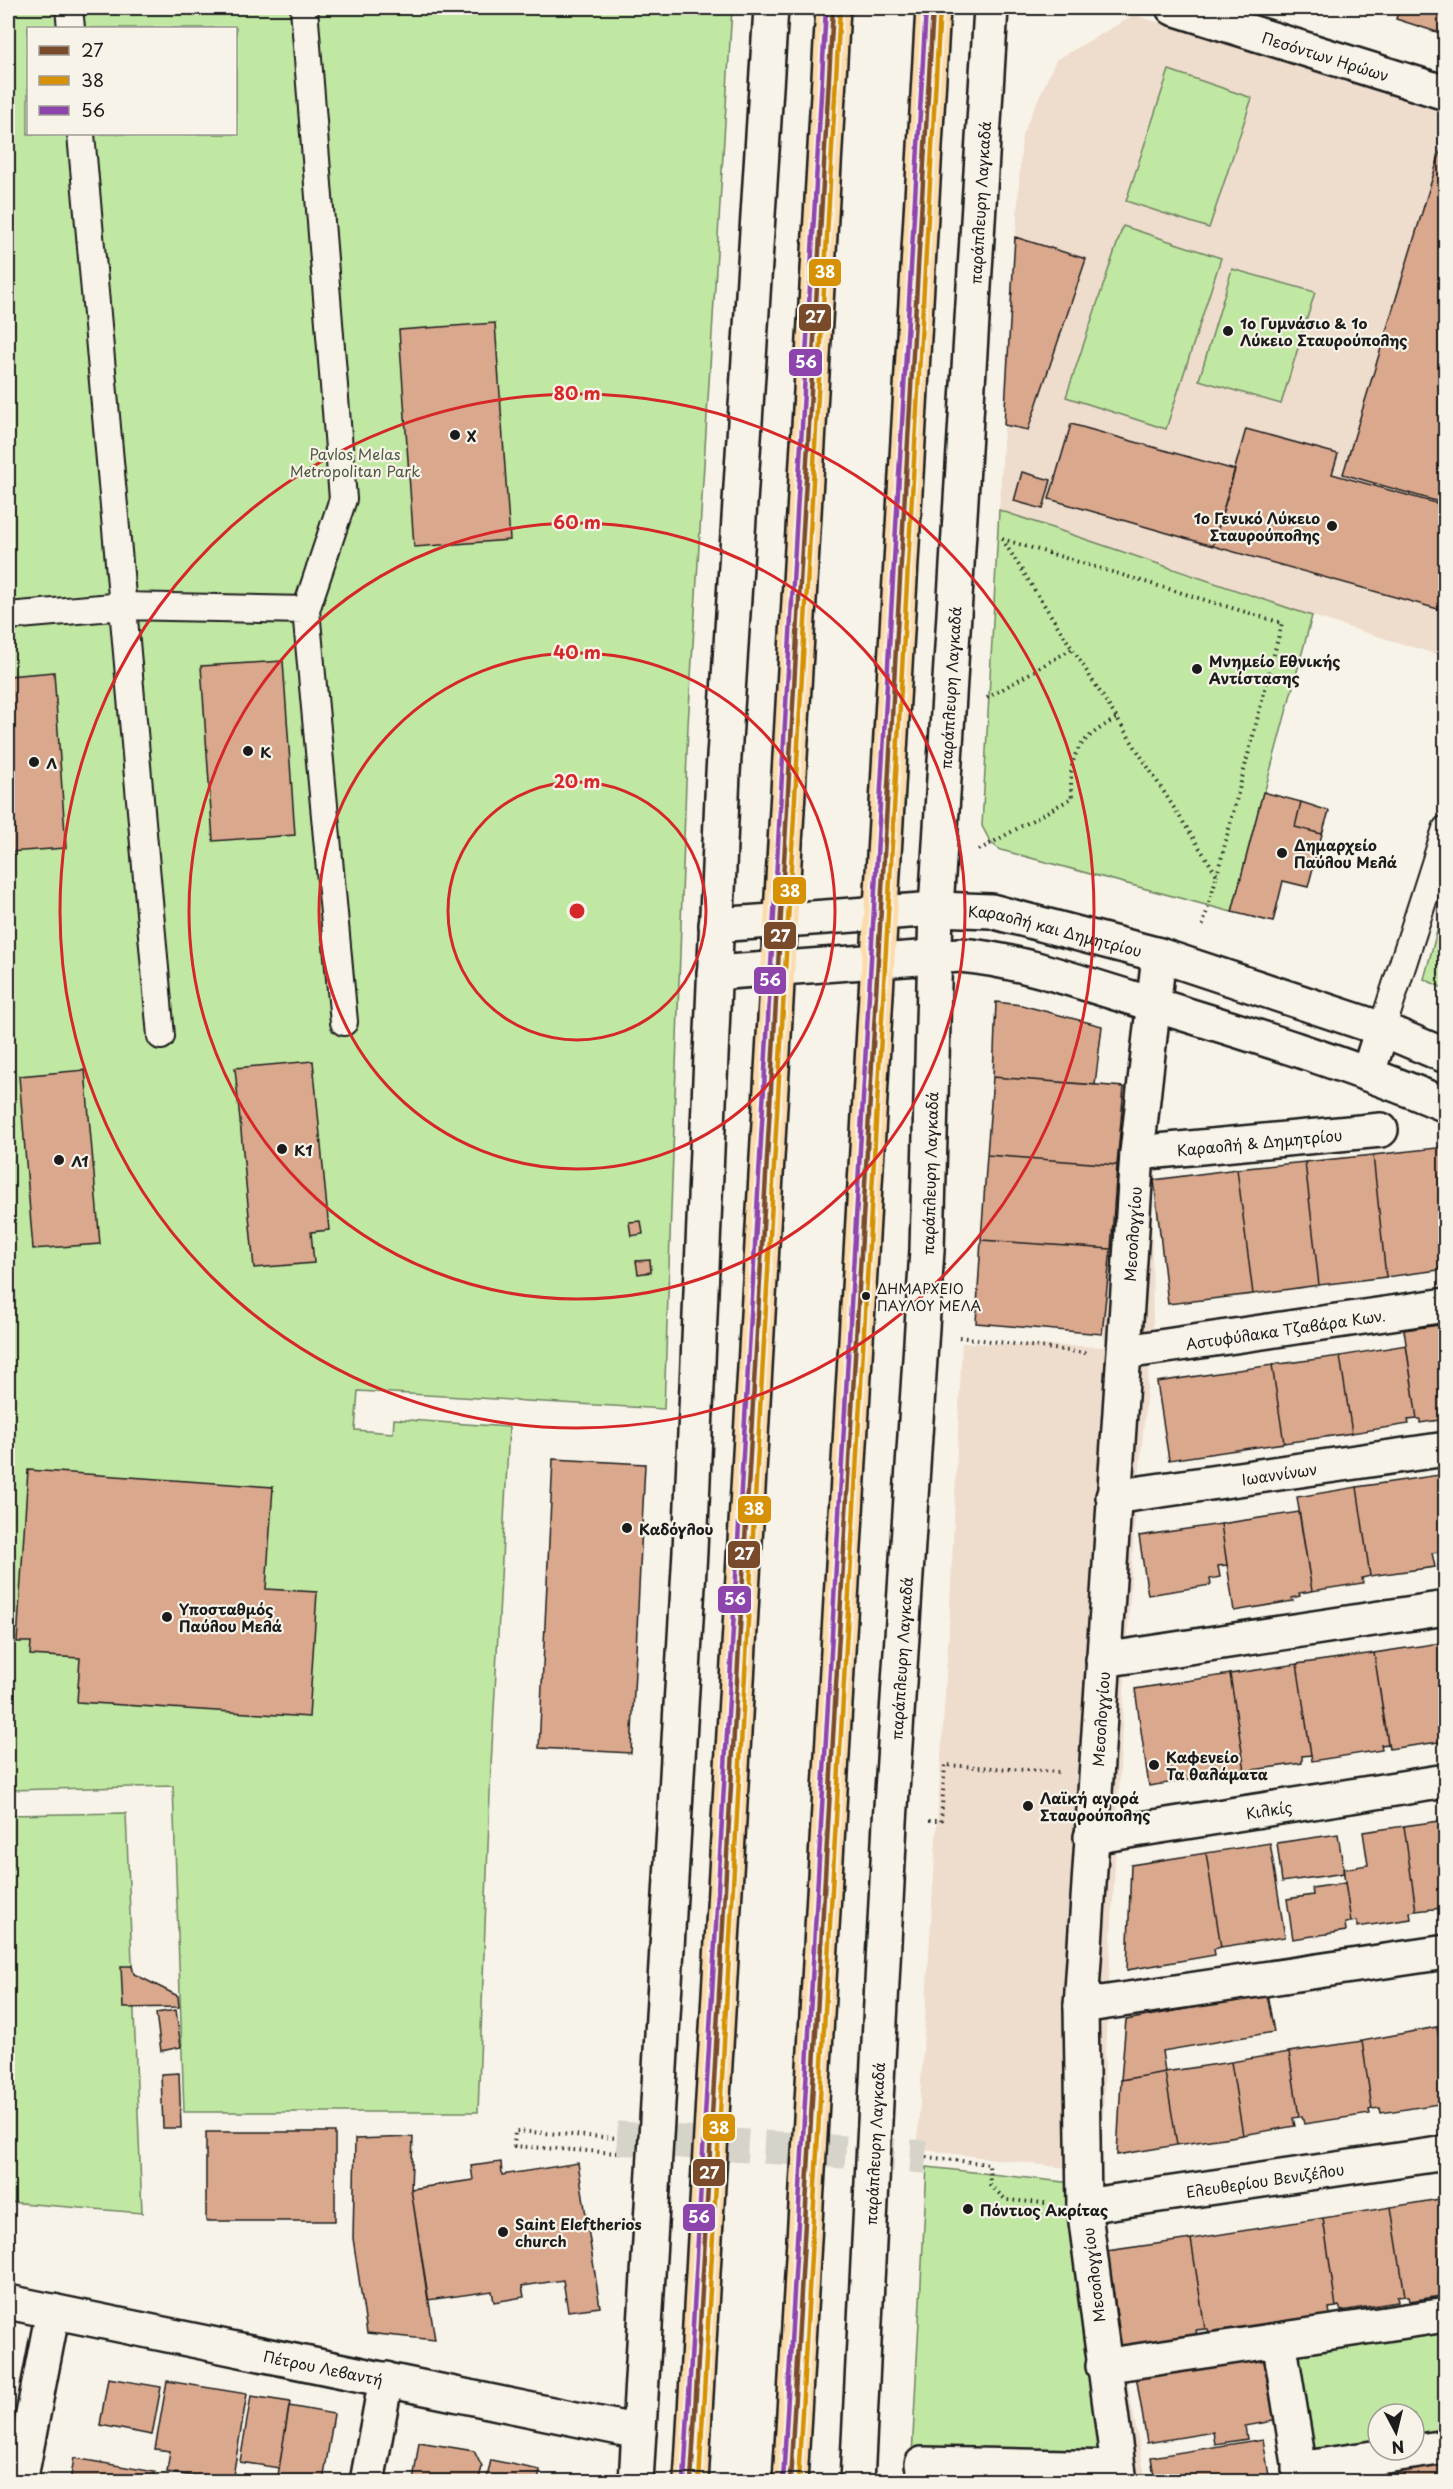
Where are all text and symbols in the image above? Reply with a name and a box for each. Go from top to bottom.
street label: Πεσόντων Ηρώων [1259,25,1392,86]
legend [27,27,237,135]
text: 27 [81,36,103,63]
text: 38 [81,66,104,93]
text: 56 [81,96,105,123]
street label: παράπλευρη Λαγκαδά [963,120,996,284]
line badge: 38 [808,258,842,287]
text: 38 [815,259,835,283]
line badge: 27 [798,303,832,332]
text: 27 [805,304,826,328]
place label: 1ο Γυμνάσιο & 1ο Λύκειο Σταυρούπολης [1240,311,1408,351]
marker: 1ο Γυμνάσιο & 1ο Λύκειο Σταυρούπολης [1221,324,1235,338]
line badge: 56 [788,348,823,377]
text: 56 [795,349,817,373]
text: 80 m [553,379,601,406]
place label: Χ [467,424,477,447]
marker: Χ [448,428,462,442]
park label: Pavlos Melas Metropolitan Park [290,442,420,482]
place label: 1ο Γενικό Λύκειο Σταυρούπολης [1194,506,1320,546]
text: 60 m [553,508,601,535]
marker: 1ο Γενικό Λύκειο Σταυρούπολης [1325,519,1339,533]
street label: παράπλευρη Λαγκαδά [933,605,966,770]
text: 40 m [553,638,601,665]
place label: Μνημείο Εθνικής Αντίστασης [1209,649,1340,689]
marker: Μνημείο Εθνικής Αντίστασης [1190,662,1204,676]
place label: Κ [260,740,272,763]
marker: Κ [241,744,255,758]
place label: Λ [46,751,57,774]
marker: Λ [27,755,41,769]
text: 20 m [554,767,600,794]
place label: Δημαρχείο Παύλου Μελά [1294,833,1398,873]
marker: Δημαρχείο Παύλου Μελά [1275,846,1289,860]
line badge: 38 [772,876,807,905]
text: 38 [780,878,800,902]
street label: Καραολή και Δημητρίου [968,899,1145,962]
centre of rings [567,901,587,921]
line badge: 27 [763,921,797,950]
text: 27 [770,923,791,947]
line badge: 56 [753,966,787,995]
text: 56 [759,967,781,991]
street label: παράπλευρη Λαγκαδά [915,1091,943,1255]
street label: Καραολή & Δημητρίου [1176,1122,1343,1161]
place label: Κ1 [294,1138,313,1161]
marker: Κ1 [275,1142,289,1156]
place label: Λ1 [71,1149,89,1172]
marker: Λ1 [52,1153,66,1167]
street label: Μεσολογγίου [1117,1186,1146,1282]
place label: ΔΗΜΑΡΧΕΙΟ ΠΑΥΛΟΥ ΜΕΛΑ [877,1278,981,1316]
marker: ΔΗΜΑΡΧΕΙΟ ΠΑΥΛΟΥ ΜΕΛΑ [860,1290,872,1302]
street label: Αστυφύλακα Τζαβάρα Κων. [1184,1303,1387,1355]
street label: Ιωαννίνων [1240,1456,1319,1490]
line badge: 38 [737,1495,772,1524]
text: 38 [744,1496,764,1520]
place label: Καδόγλου [639,1517,714,1540]
marker: Καδόγλου [620,1521,634,1535]
line badge: 27 [727,1540,761,1569]
text: 27 [734,1541,755,1565]
street label: παράπλευρη Λαγκαδά [884,1576,917,1740]
line badge: 56 [717,1585,752,1614]
text: 56 [724,1586,746,1610]
place label: Υποσταθμός Παύλου Μελά [179,1597,283,1637]
marker: Υποσταθμός Παύλου Μελά [160,1610,174,1624]
street label: Μεσολογγίου [1085,1671,1114,1767]
place label: Καφενείο Τα θαλάματα [1166,1745,1268,1785]
marker: Καφενείο Τα θαλάματα [1147,1758,1161,1772]
place label: Λαϊκή αγορά Σταυρούπολης [1040,1786,1150,1826]
street label: Κιλκίς [1244,1794,1294,1824]
marker: Λαϊκή αγορά Σταυρούπολης [1021,1799,1035,1813]
street label: παράπλευρη Λαγκαδά [858,2061,889,2225]
line badge: 38 [702,2113,736,2142]
text: 38 [709,2115,729,2139]
street label: Ελευθερίου Βενιζέλου [1184,2157,1346,2202]
line badge: 27 [692,2158,726,2187]
text: 27 [699,2160,720,2184]
place label: Πόντιος Ακρίτας [980,2198,1108,2221]
marker: Πόντιος Ακρίτας [961,2202,975,2216]
line badge: 56 [682,2203,716,2232]
text: 56 [688,2204,710,2228]
place label: Saint Eleftherios church [515,2212,642,2252]
marker: Saint Eleftherios church [496,2225,510,2239]
street label: Μεσολογγίου [1076,2226,1110,2324]
street label: Πέτρου Λεβαντή [262,2343,385,2390]
north arrow [1366,2402,1426,2462]
text: N [1390,2435,1406,2461]

